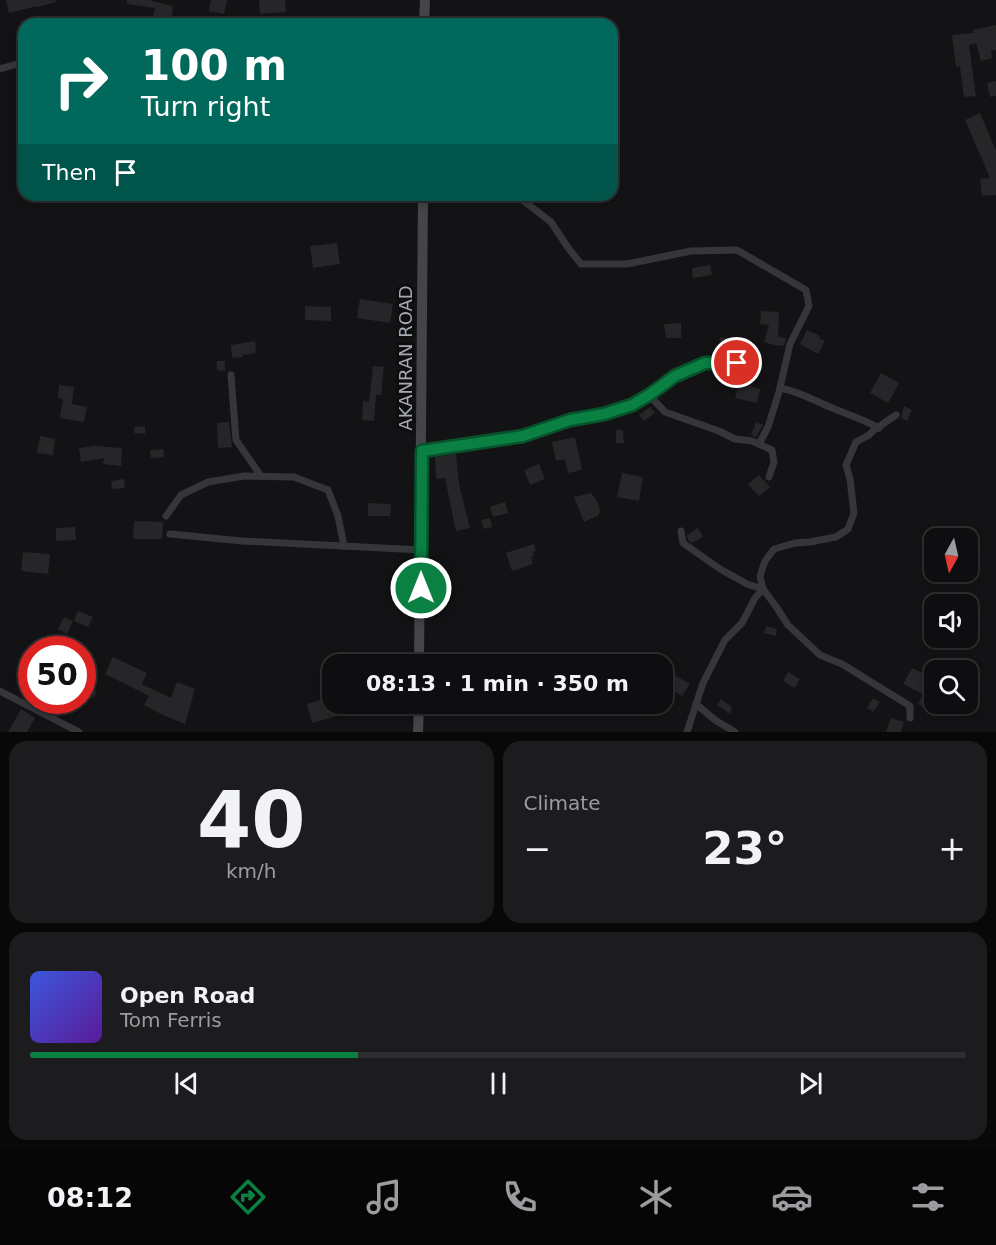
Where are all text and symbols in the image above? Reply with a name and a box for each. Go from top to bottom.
text: 100 m [141,41,287,90]
icon: right [42,42,120,120]
text: Turn right [141,91,270,122]
icon: arrive [109,156,142,189]
text: Then [42,160,97,185]
street label: AKANRAN ROAD [395,285,416,431]
pin [711,337,762,388]
icon: arrive [720,346,753,379]
north arrow [924,528,978,582]
map controls [924,528,978,714]
position arrow [389,556,453,620]
button: sound [924,594,978,648]
speed limit sign: 50 [18,636,96,714]
button: search [924,660,978,714]
text: 08:13 · 1 min · 350 m [366,671,629,696]
text: 40 [197,775,306,865]
text: Climate [524,791,600,815]
text: 23° [702,822,787,875]
text: − [524,829,551,868]
text: + [938,829,966,868]
text: km/h [226,859,276,883]
text: Open Road [120,983,255,1008]
text: Tom Ferris [120,1008,222,1032]
icon: previous [170,1067,203,1100]
icon: pause [482,1067,515,1100]
icon: next [794,1067,827,1100]
icon: directions [227,1176,269,1218]
icon: music [363,1176,405,1218]
icon: phone [499,1176,541,1218]
icon: climate [635,1176,677,1218]
icon: car [771,1176,813,1218]
icon: filters [907,1176,949,1218]
text: 08:12 [47,1182,133,1213]

